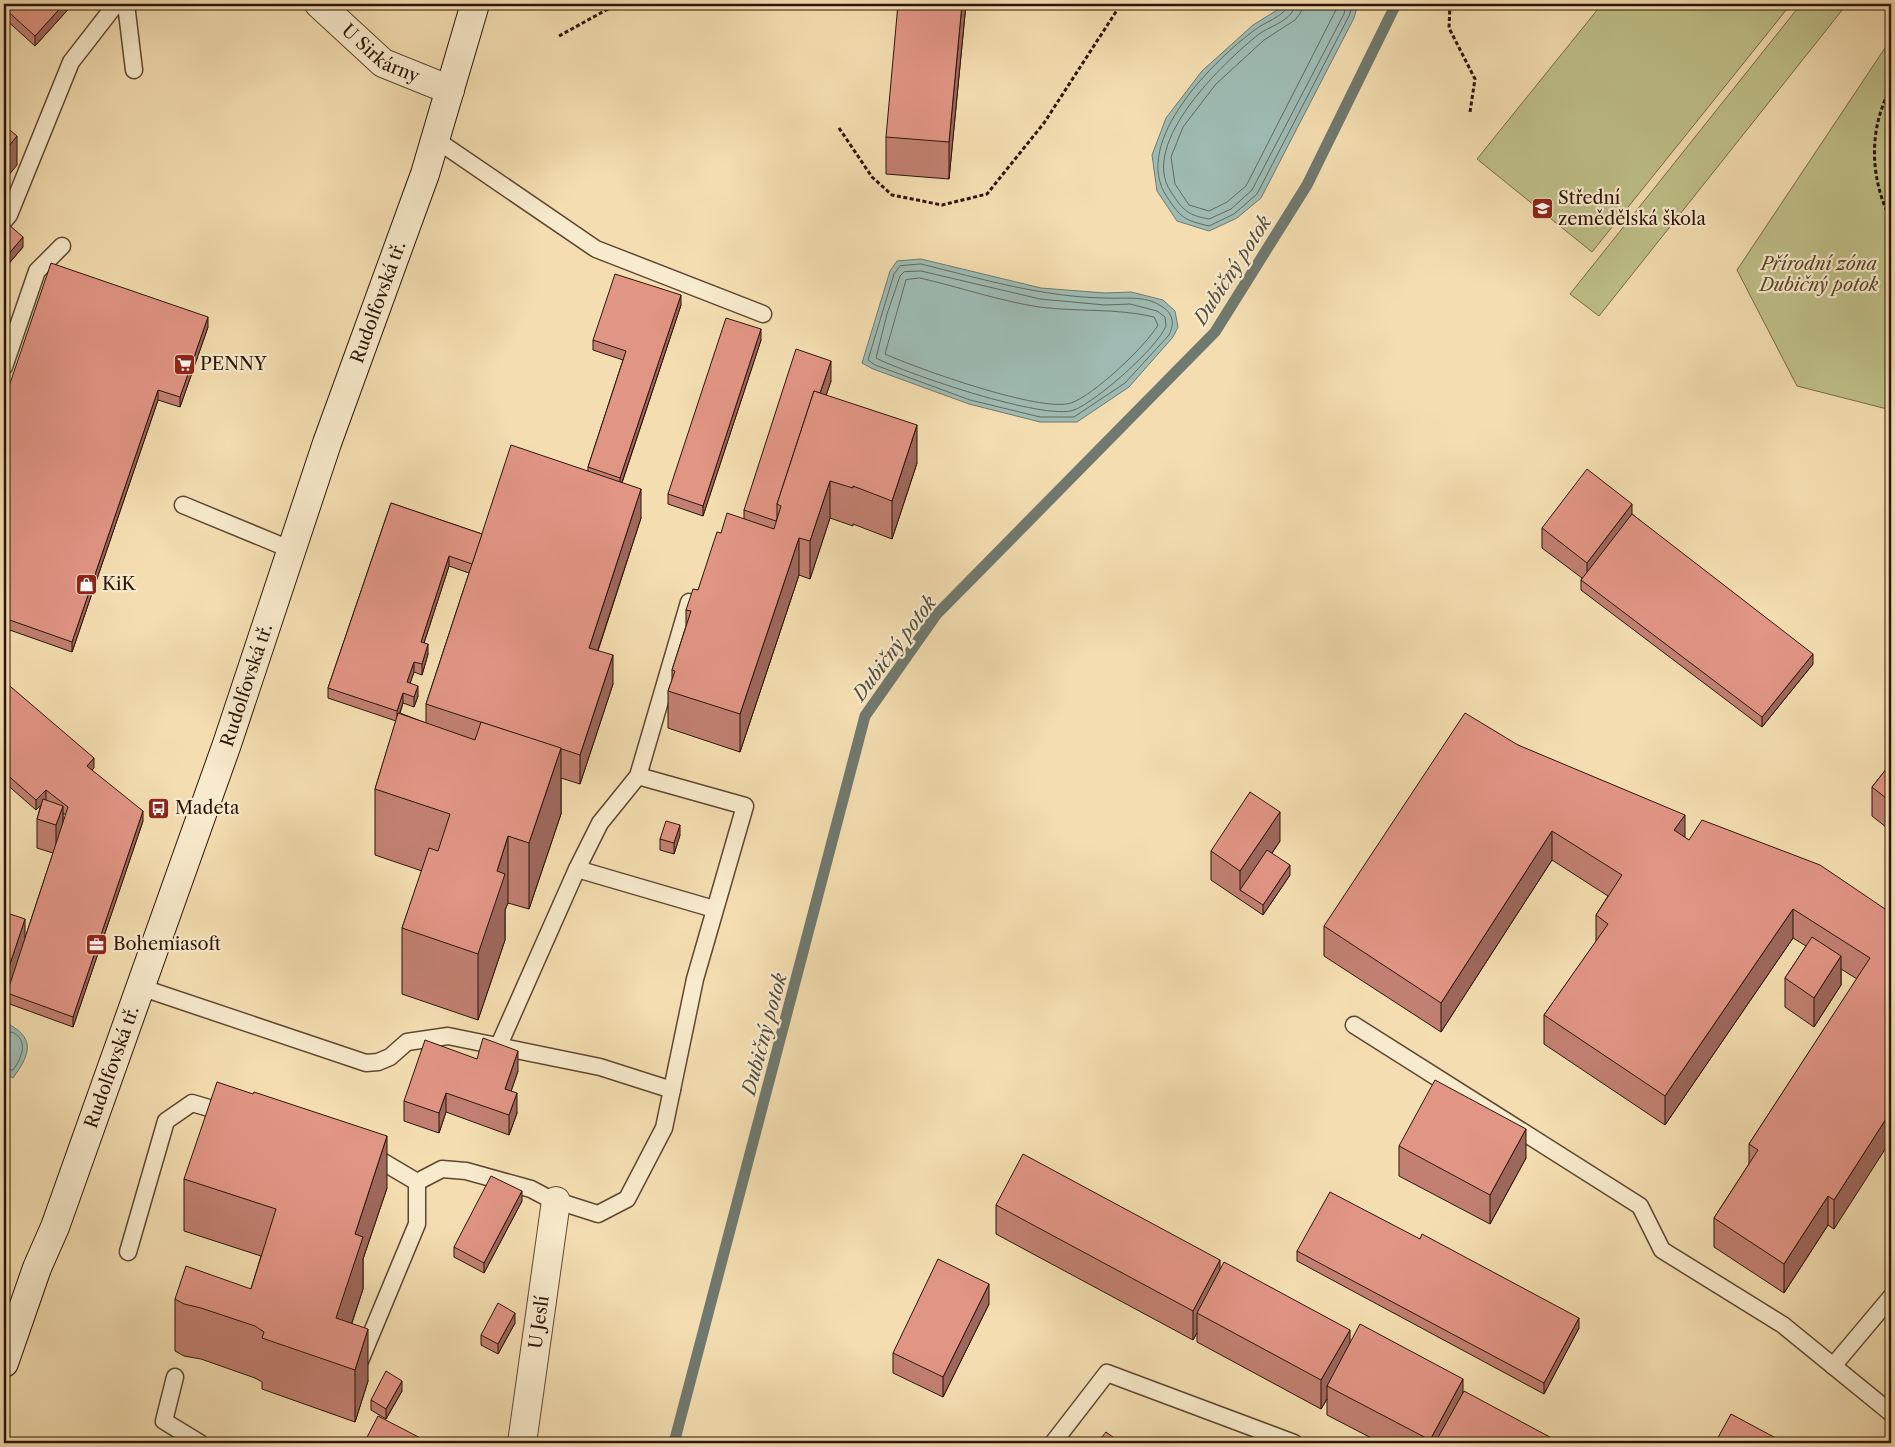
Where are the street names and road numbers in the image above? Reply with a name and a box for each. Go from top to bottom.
street label: U Sirkárny [337,19,423,88]
street label: Rudolfovská tř. [346,238,411,366]
street label: Rudolfovská tř. [216,621,277,749]
street label: Rudolfovská tř. [80,1003,144,1131]
street label: U Jeslí [524,1294,554,1350]

